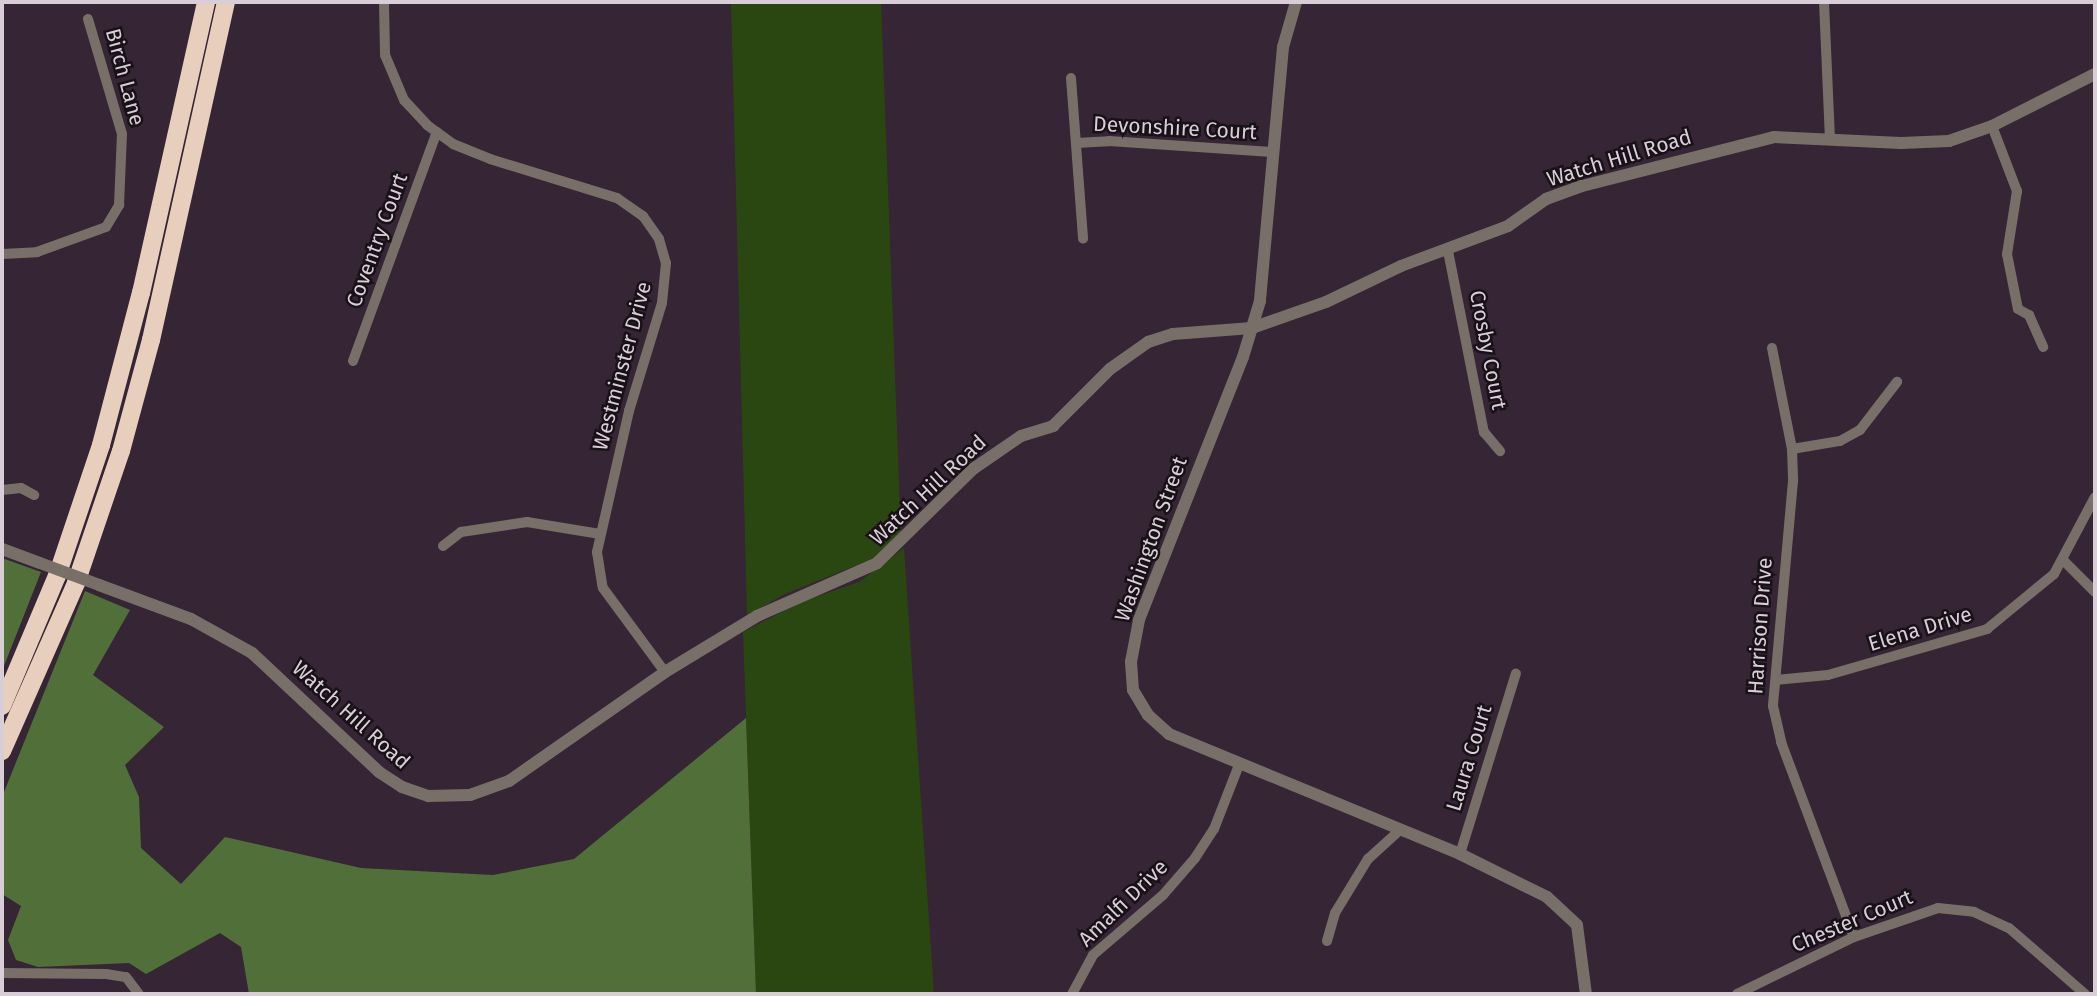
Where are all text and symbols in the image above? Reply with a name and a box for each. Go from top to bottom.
street label: Birch Lane [100,26,150,128]
street label: Devonshire Court [1093,111,1257,145]
street label: Watch Hill Road [1544,124,1694,192]
street label: Coventry Court [341,170,413,310]
street label: Westminster Drive [587,279,657,453]
street label: Crosby Court [1464,288,1512,412]
street label: Watch Hill Road [865,430,991,550]
street label: Washington Street [1109,453,1193,625]
street label: Harrison Drive [1743,557,1777,695]
street label: Elena Drive [1865,601,1975,657]
street label: Watch Hill Road [287,656,415,774]
street label: Laura Court [1441,702,1497,814]
street label: Amalfi Drive [1073,854,1173,952]
street label: Chester Court [1788,884,1916,958]

